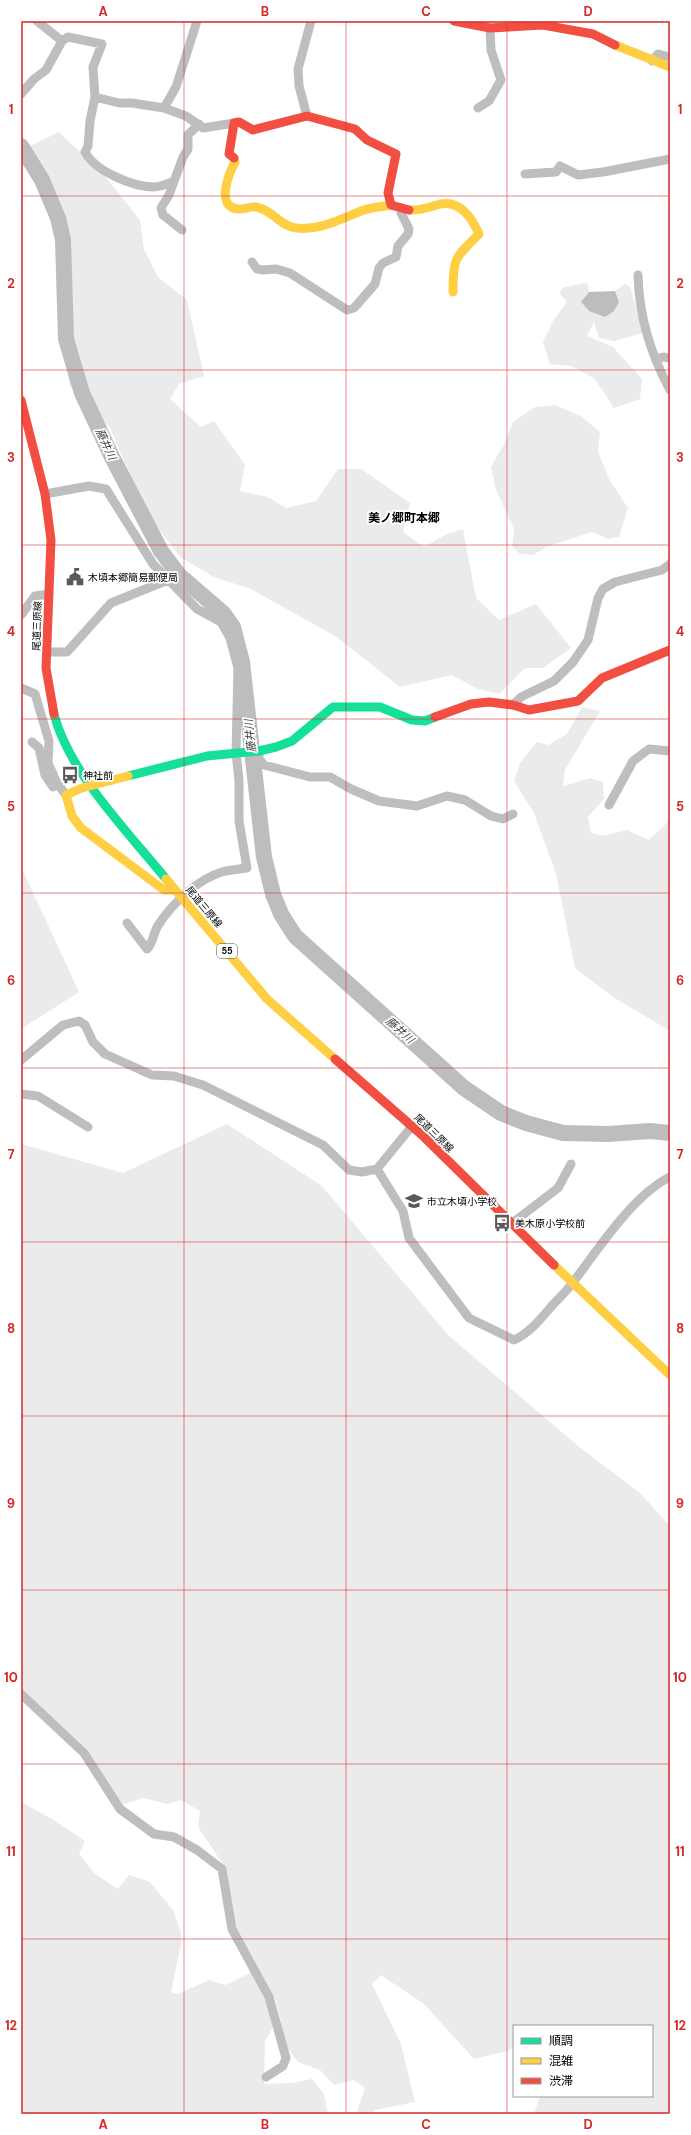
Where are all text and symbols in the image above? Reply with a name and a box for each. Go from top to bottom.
text: A [98,3,108,20]
text: B [261,3,269,20]
text: C [421,3,431,20]
text: D [583,3,593,20]
text: 1 [9,101,13,118]
text: 1 [678,101,682,118]
text: 2 [7,275,15,292]
text: 2 [676,275,684,292]
water label: 藤井川 [93,426,120,463]
text: 3 [7,449,15,466]
text: 3 [676,449,684,466]
district label: 美ノ郷町本郷 [368,510,440,526]
public building icon: 木頃本郷簡易郵便局 [65,567,85,587]
place label: 木頃本郷簡易郵便局 [88,571,178,584]
street label: 尾道三原線 [30,601,44,651]
text: 4 [7,623,15,640]
text: 4 [676,623,684,640]
water label: 藤井川 [241,718,259,753]
bus stop icon: 神社前 [60,765,80,785]
place label: 神社前 [83,769,113,782]
text: 5 [7,798,15,815]
text: 5 [676,798,684,815]
street label: 尾道三原線 [183,884,225,930]
road number: 55 [217,944,237,958]
text: 6 [7,972,15,989]
text: 6 [676,972,684,989]
water label: 藤井川 [383,1014,418,1047]
street label: 尾道三原線 [412,1111,456,1155]
text: 7 [8,1146,15,1163]
text: 7 [677,1146,684,1163]
school or university icon: 市立木頃小学校 [404,1191,424,1211]
place label: 市立木頃小学校 [427,1195,497,1208]
bus stop icon: 美木原小学校前 [492,1213,512,1233]
place label: 美木原小学校前 [515,1217,585,1230]
text: 8 [7,1320,15,1337]
text: 8 [676,1320,684,1337]
text: 9 [7,1495,15,1512]
text: 9 [676,1495,684,1512]
text: 10 [4,1669,18,1686]
text: 10 [673,1669,687,1686]
text: 11 [6,1843,16,1860]
text: 11 [675,1843,685,1860]
text: 12 [5,2017,17,2034]
text: 12 [674,2017,686,2034]
legend [513,2025,653,2097]
text: 順調 [549,2033,573,2049]
text: 混雑 [549,2053,573,2069]
text: 渋滞 [549,2073,573,2089]
text: A [98,2116,108,2133]
text: B [261,2116,269,2133]
text: C [421,2116,431,2133]
text: D [583,2116,593,2133]

